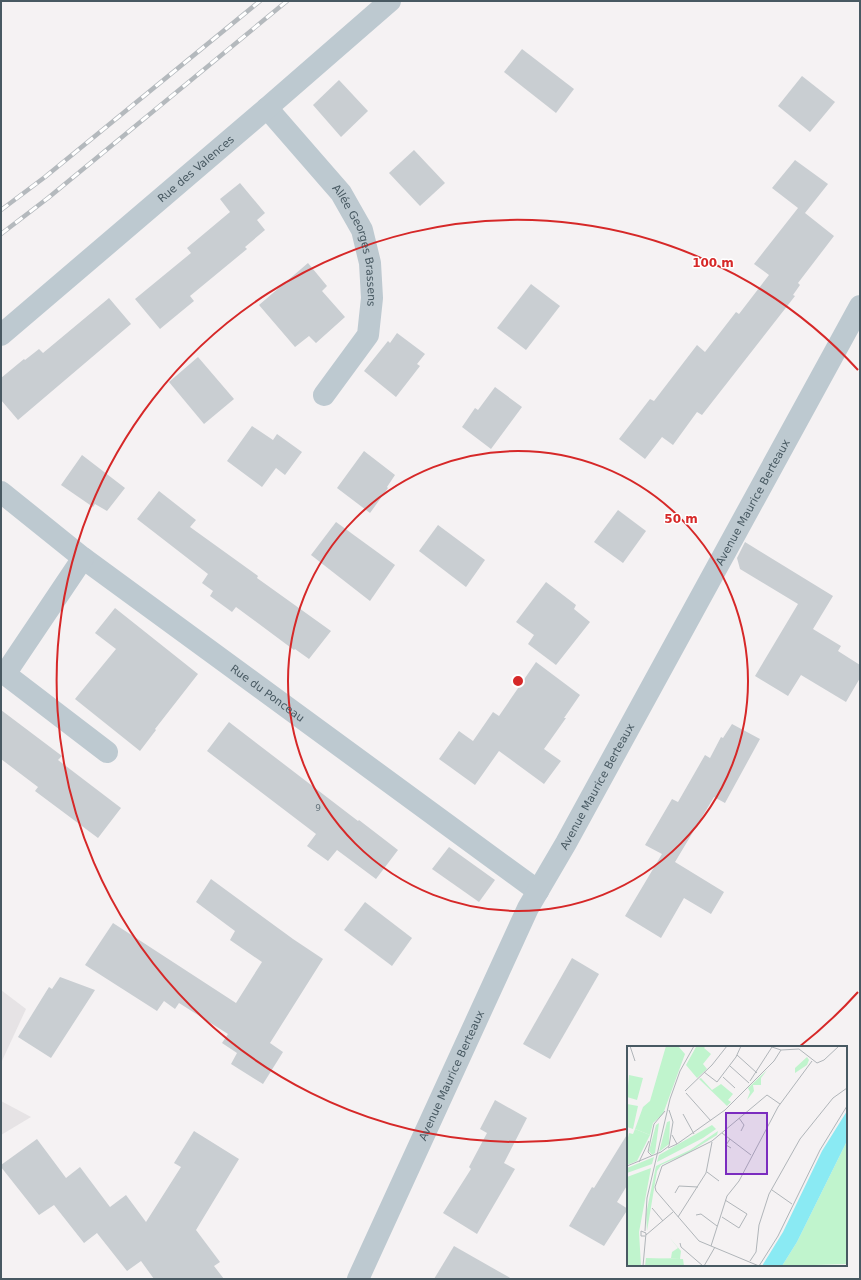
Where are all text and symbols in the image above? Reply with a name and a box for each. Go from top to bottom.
street label: Rue des Valences [155,133,237,205]
street label: Allée Georges Brassens [329,182,378,308]
text: 100 m [692,256,734,270]
street label: Avenue Maurice Berteaux [713,437,793,568]
text: 50 m [664,512,698,526]
street label: Rue du Ponceau [228,662,307,725]
centre of rings [511,674,525,688]
street label: Avenue Maurice Berteaux [558,721,637,852]
house number: 9 [315,803,321,813]
street label: Avenue Maurice Berteaux [416,1008,487,1143]
inset map [627,1046,847,1266]

